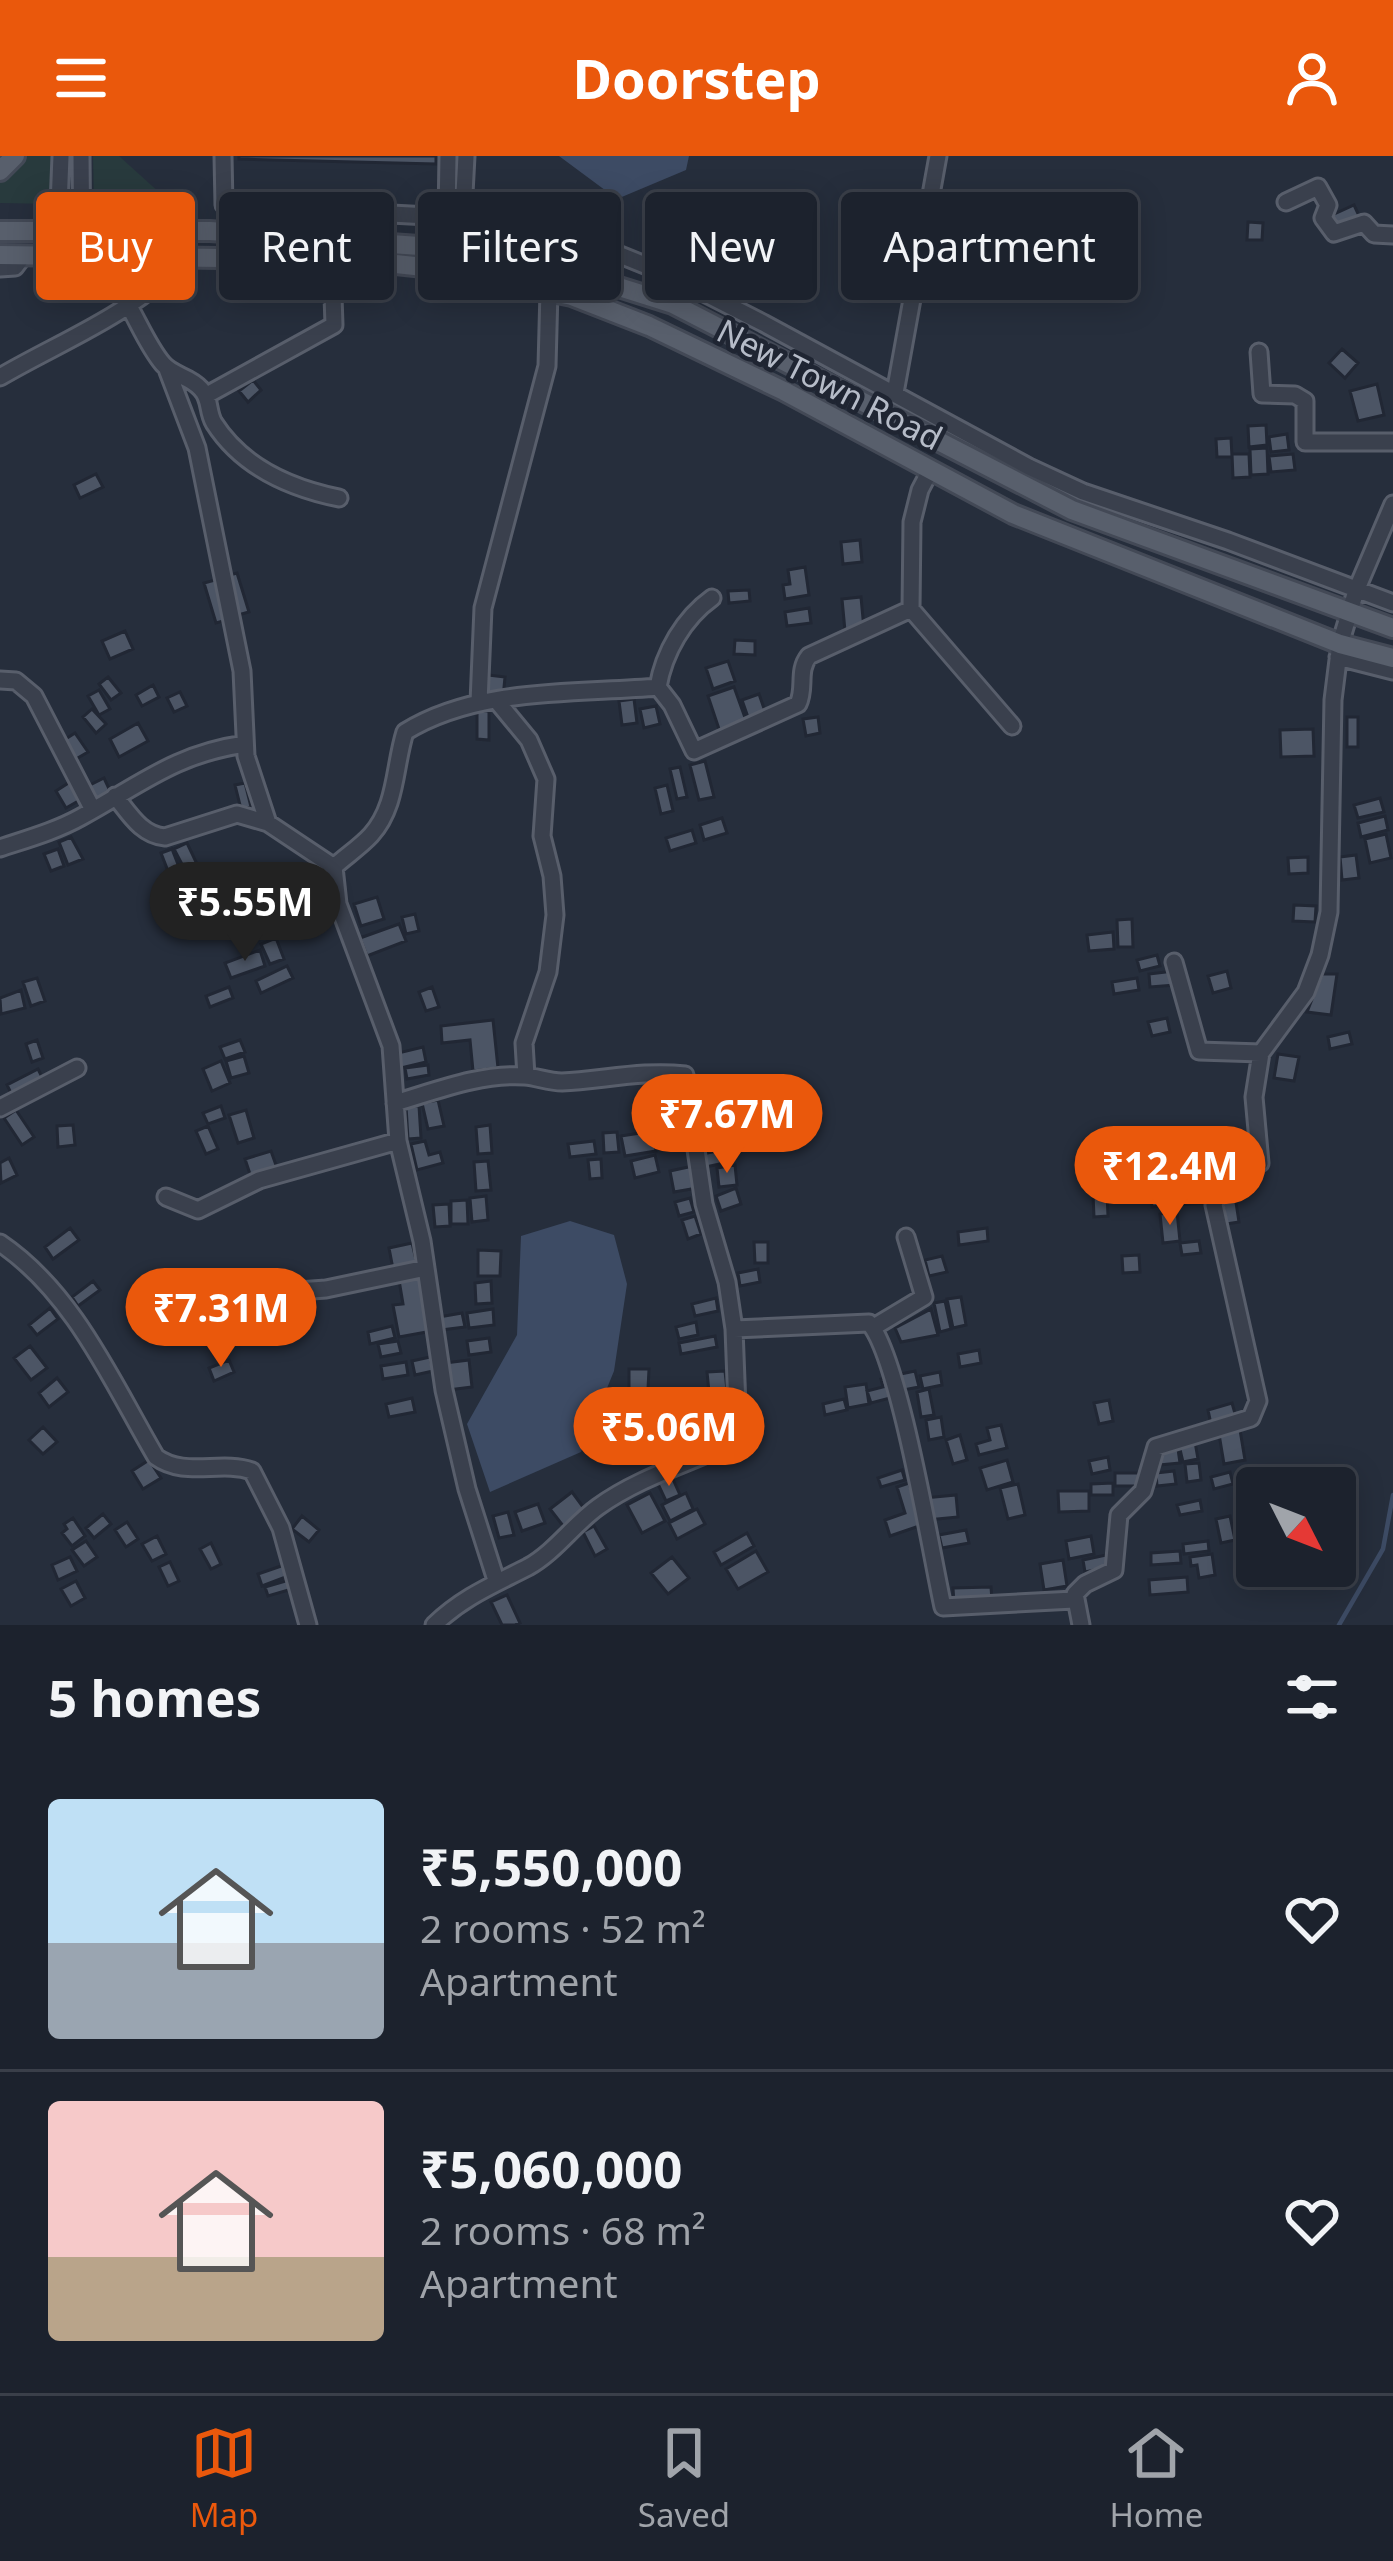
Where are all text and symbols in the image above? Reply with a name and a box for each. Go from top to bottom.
text: Doorstep [572,41,821,115]
icon: menu [48,45,114,111]
icon: person [1279,45,1345,111]
chip: Buy [36,192,195,300]
chip: Rent [219,192,394,300]
chip: Filters [418,192,621,300]
chip: New [645,192,817,300]
chip: Apartment [841,192,1138,300]
street label: New Town Road [710,308,950,460]
pin: ₹5.55M [147,862,343,964]
text: ₹5.55M [177,874,313,927]
pin: ₹7.67M [629,1074,825,1176]
text: ₹7.67M [659,1086,795,1139]
pin: ₹12.4M [1072,1126,1268,1228]
text: ₹12.4M [1102,1138,1238,1191]
pin: ₹7.31M [123,1268,319,1370]
text: ₹7.31M [153,1280,289,1333]
pin: ₹5.06M [571,1387,767,1489]
text: ₹5.06M [601,1399,737,1452]
north arrow [1236,1467,1356,1587]
map controls [1236,1467,1356,1587]
text: 5 homes [48,1662,261,1732]
icon: filters [1279,1664,1345,1730]
text: ₹5,550,000 [420,1831,682,1901]
icon: home [144,1847,288,1991]
icon: heart [1279,1886,1345,1952]
text: 2 rooms · 52 m² [420,1901,706,1954]
text: Apartment [420,1954,618,2007]
text: ₹5,060,000 [420,2133,682,2203]
icon: home [144,2149,288,2293]
icon: heart [1279,2188,1345,2254]
text: 2 rooms · 68 m² [420,2203,706,2256]
text: Apartment [420,2256,618,2309]
tab: Map [190,2420,258,2537]
tab: Saved [638,2420,730,2537]
tab: Home [1109,2420,1203,2537]

